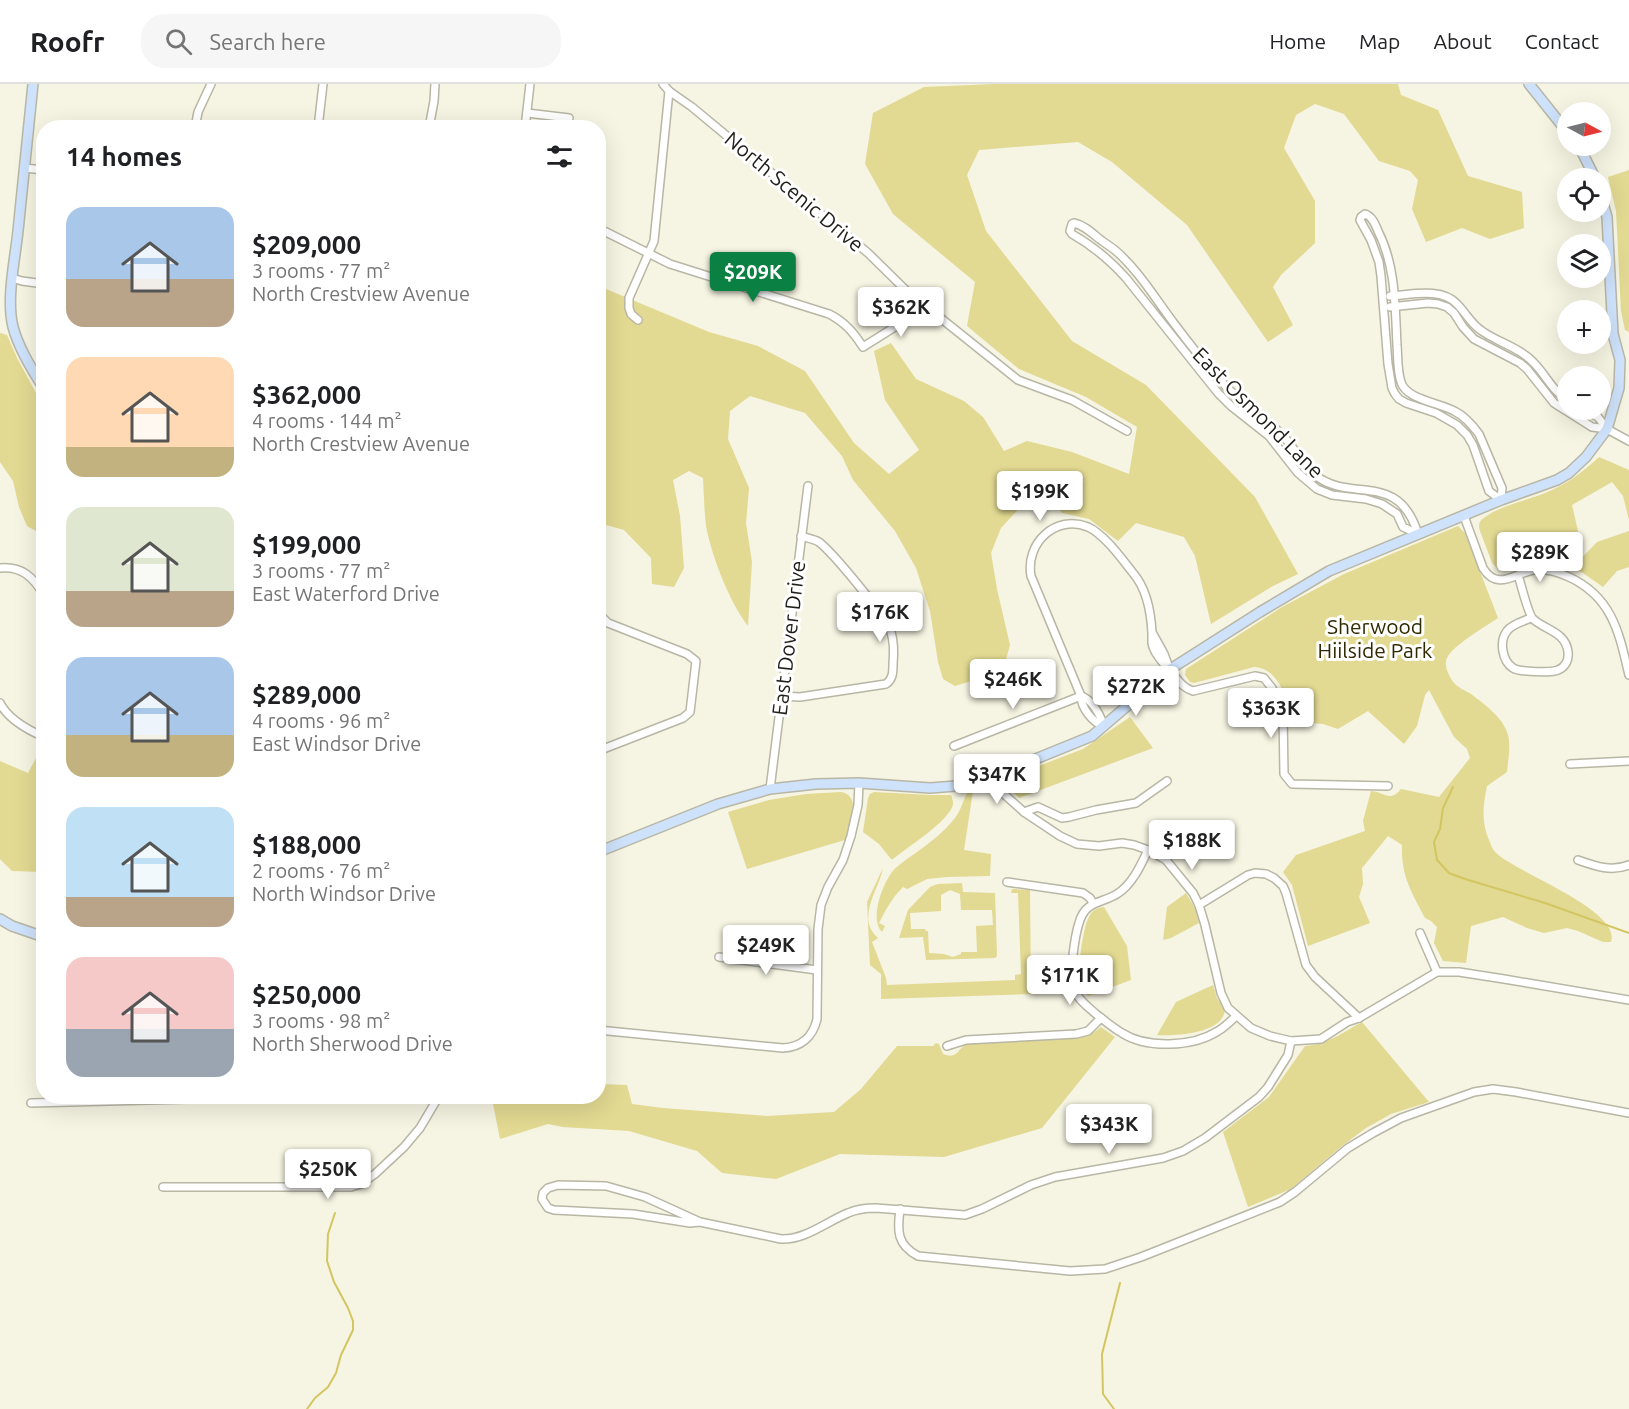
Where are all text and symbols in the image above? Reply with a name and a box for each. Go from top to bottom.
search box [141,14,561,68]
icon: search [162,25,195,58]
text: Roofr [30,26,105,57]
text: Search here [210,29,326,54]
text: Home [1269,29,1326,53]
text: Map [1359,29,1400,53]
text: About [1433,29,1492,53]
text: Contact [1525,29,1599,53]
north arrow [1557,102,1611,156]
map controls [1557,102,1611,420]
street label: North Scenic Drive [720,126,869,256]
icon: filters [543,140,576,173]
text: 14 homes [66,142,182,171]
button: locate [1557,168,1611,222]
text: $209,000 [252,230,361,259]
icon: home [114,231,186,303]
button: layers [1557,234,1611,288]
pin: $209K [711,252,795,303]
text: 3 rooms · 77 m² [252,259,390,282]
text: $209K [724,260,782,283]
text: North Crestview Avenue [252,282,470,305]
pin: $362K [859,287,943,338]
text: $362K [872,295,930,318]
button: + [1557,300,1611,354]
street label: East Osmond Lane [1188,342,1329,483]
button: − [1557,366,1611,420]
text: $362,000 [252,380,361,409]
icon: home [114,381,186,453]
text: 4 rooms · 144 m² [252,409,402,432]
text: North Crestview Avenue [252,432,470,455]
pin: $199K [998,471,1082,522]
text: $199K [1011,479,1069,502]
text: $199,000 [252,530,361,559]
icon: home [114,531,186,603]
pin: $289K [1498,532,1582,583]
text: $289K [1511,540,1569,563]
text: 3 rooms · 77 m² [252,559,390,582]
street label: East Dover Drive [767,559,809,717]
text: East Waterford Drive [252,582,440,605]
pin: $176K [838,592,922,643]
text: $176K [851,600,909,623]
park label: Sherwood Hiilside Park [1318,614,1433,662]
pin: $246K [971,659,1055,710]
pin: $272K [1094,666,1178,717]
text: $246K [984,667,1042,690]
text: $272K [1107,674,1165,697]
text: $289,000 [252,680,361,709]
icon: home [114,681,186,753]
pin: $363K [1229,688,1313,739]
text: $363K [1242,696,1300,719]
text: 4 rooms · 96 m² [252,709,390,732]
text: East Windsor Drive [252,732,421,755]
pin: $347K [955,754,1039,805]
text: $347K [968,762,1026,785]
pin: $188K [1150,820,1234,871]
text: $188K [1163,828,1221,851]
text: $188,000 [252,830,361,859]
icon: home [114,831,186,903]
text: 2 rooms · 76 m² [252,859,390,882]
text: North Windsor Drive [252,882,436,905]
pin: $249K [724,925,808,976]
text: $249K [737,933,795,956]
pin: $171K [1028,955,1112,1006]
text: $171K [1041,963,1099,986]
text: $250,000 [252,980,361,1009]
icon: home [114,981,186,1053]
text: 3 rooms · 98 m² [252,1009,390,1032]
text: North Sherwood Drive [252,1032,453,1055]
pin: $343K [1067,1104,1151,1155]
text: $343K [1080,1112,1138,1135]
pin: $250K [286,1149,370,1200]
text: $250K [299,1157,357,1180]

